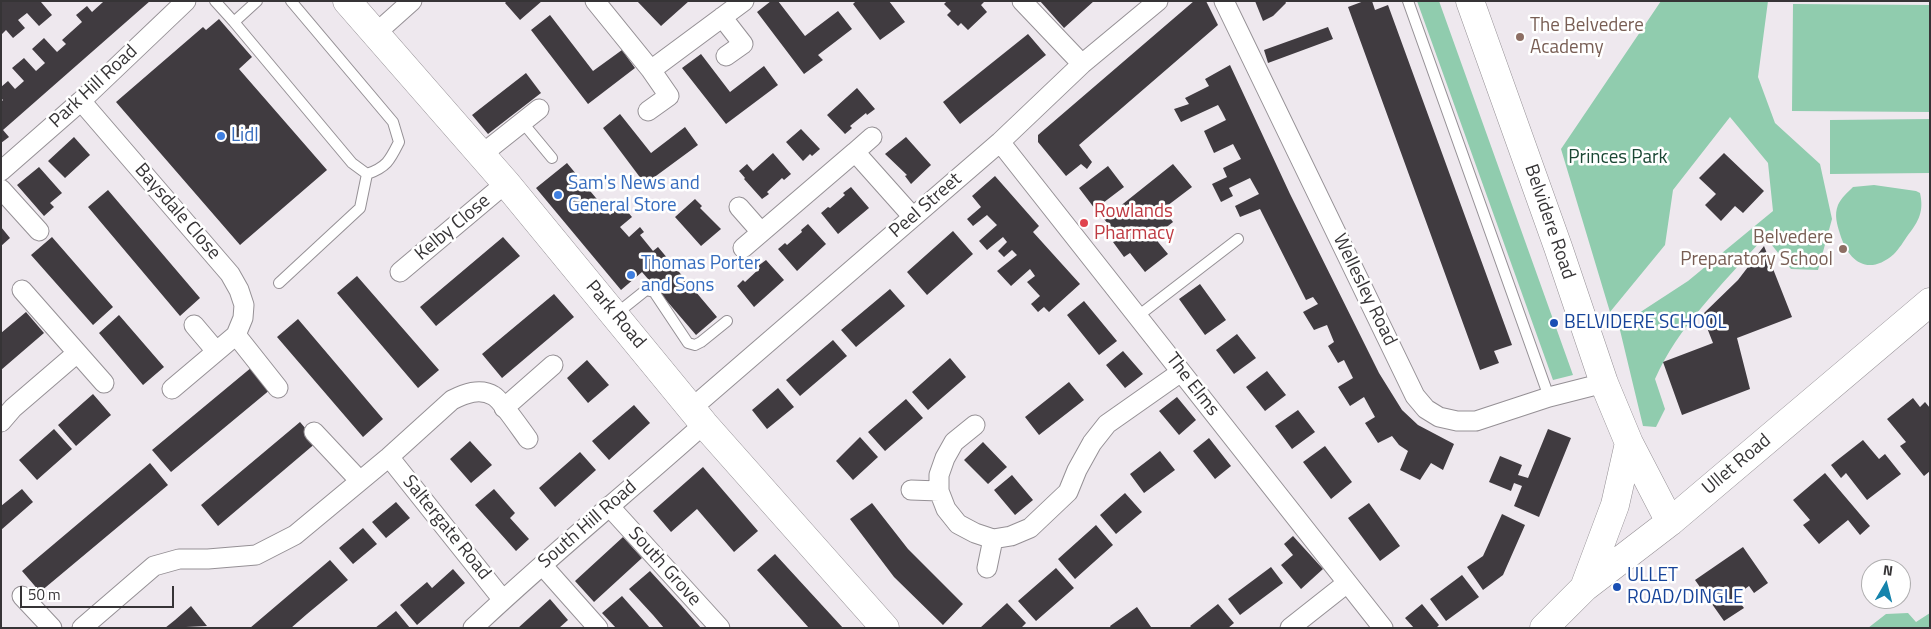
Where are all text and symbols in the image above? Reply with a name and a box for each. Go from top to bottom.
place label: The Belvedere Academy [1530,15,1644,59]
marker: The Belvedere Academy [1514,31,1526,43]
street label: Park Hill Road [45,41,143,133]
place label: Lidl [231,125,259,147]
marker: Lidl [215,130,227,142]
park label: Princes Park [1568,147,1668,169]
street label: Baysdale Close [129,159,225,265]
street label: Belvidere Road [1519,162,1579,282]
street label: Peel Street [885,169,967,243]
place label: Sam's News and General Store [568,173,700,217]
marker: Sam's News and General Store [552,189,564,201]
street label: Kelby Close [411,190,495,266]
place label: Rowlands Pharmacy [1094,201,1174,245]
marker: Rowlands Pharmacy [1078,217,1090,229]
place label: Belvedere Preparatory School [1680,227,1833,271]
street label: Wellesley Road [1327,230,1401,350]
marker: Belvedere Preparatory School [1837,243,1849,255]
place label: Thomas Porter and Sons [641,253,760,297]
marker: Thomas Porter and Sons [625,269,637,281]
street label: Park Road [580,276,650,354]
place label: BELVIDERE SCHOOL [1564,312,1727,334]
marker: BELVIDERE SCHOOL [1548,317,1560,329]
street label: The Elms [1160,349,1224,421]
street label: Ullet Road [1698,430,1776,500]
street label: Saltergate Road [397,471,495,585]
street label: South Hill Road [534,476,642,574]
street label: South Grove [623,523,705,611]
north arrow [1861,559,1911,609]
text: N [1882,559,1894,581]
place label: ULLET ROAD/DINGLE [1627,565,1743,609]
scale bar [22,576,176,608]
marker: ULLET ROAD/DINGLE [1611,581,1623,593]
text: 50 m [28,583,61,606]

